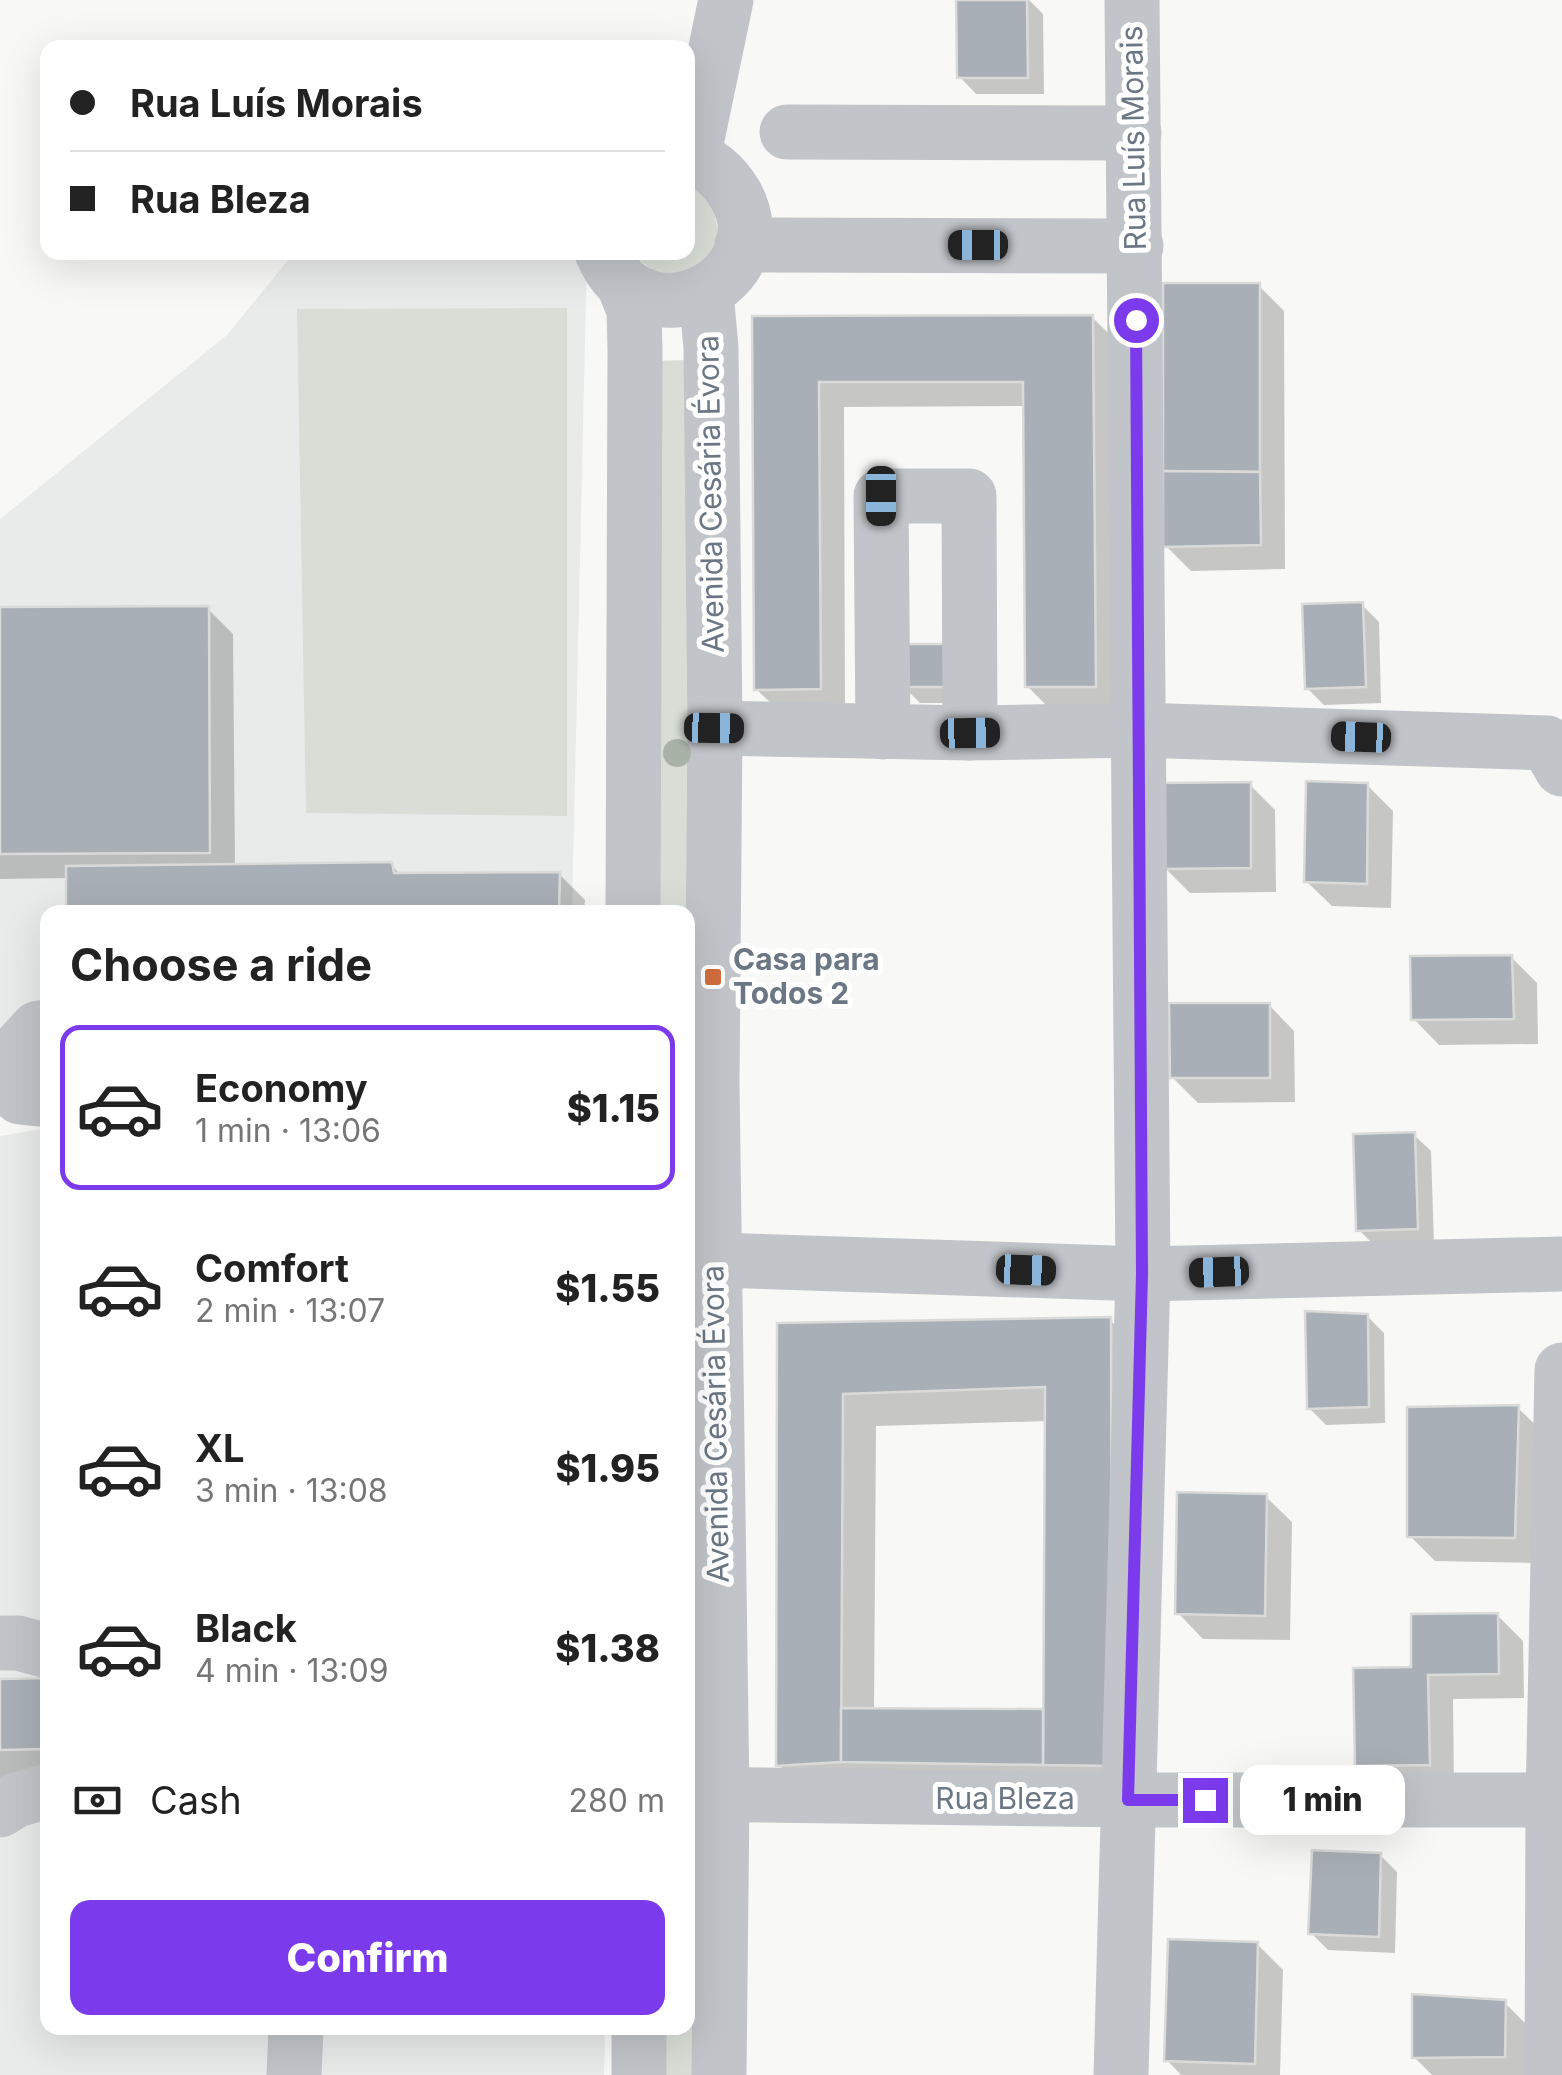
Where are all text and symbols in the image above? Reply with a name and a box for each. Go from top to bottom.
street label: Rua Luís Morais [1113,25,1153,251]
text: Rua Luís Morais [130,80,423,126]
text: Rua Bleza [130,176,311,222]
car [948,230,1008,260]
route start [1114,298,1159,343]
street label: Avenida Cesária Évora [689,335,731,653]
car [866,466,896,526]
car [684,712,744,744]
car [940,717,1000,749]
car [1330,721,1392,753]
text: Choose a ride [70,937,372,992]
place label: Casa para Todos 2 [733,941,880,1011]
marker: Casa para Todos 2 [702,966,724,988]
icon: car [75,1063,165,1153]
text: Economy [195,1065,368,1111]
text: $1.15 [567,1085,660,1131]
text: 1 min · 13:06 [195,1111,381,1150]
icon: car [75,1243,165,1333]
text: Comfort [195,1245,349,1291]
car [995,1254,1057,1286]
car [1188,1256,1250,1288]
text: $1.55 [555,1265,660,1311]
street label: Avenida Cesária Évora [694,1265,736,1583]
text: 2 min · 13:07 [195,1291,385,1330]
icon: car [75,1423,165,1513]
text: XL [195,1425,245,1471]
text: $1.95 [555,1445,660,1491]
text: 3 min · 13:08 [195,1471,388,1510]
icon: car [75,1603,165,1693]
text: Black [195,1605,297,1651]
text: $1.38 [555,1625,660,1671]
text: 4 min · 13:09 [195,1651,389,1690]
callout: 1 min [1240,1765,1405,1835]
icon: cash [70,1773,125,1828]
text: Cash [150,1777,242,1823]
route end [1183,1778,1228,1823]
street label: Rua Bleza [935,1780,1075,1816]
text: 1 min [1282,1780,1363,1819]
text: 280 m [568,1781,665,1820]
button: Confirm [70,1900,665,2015]

